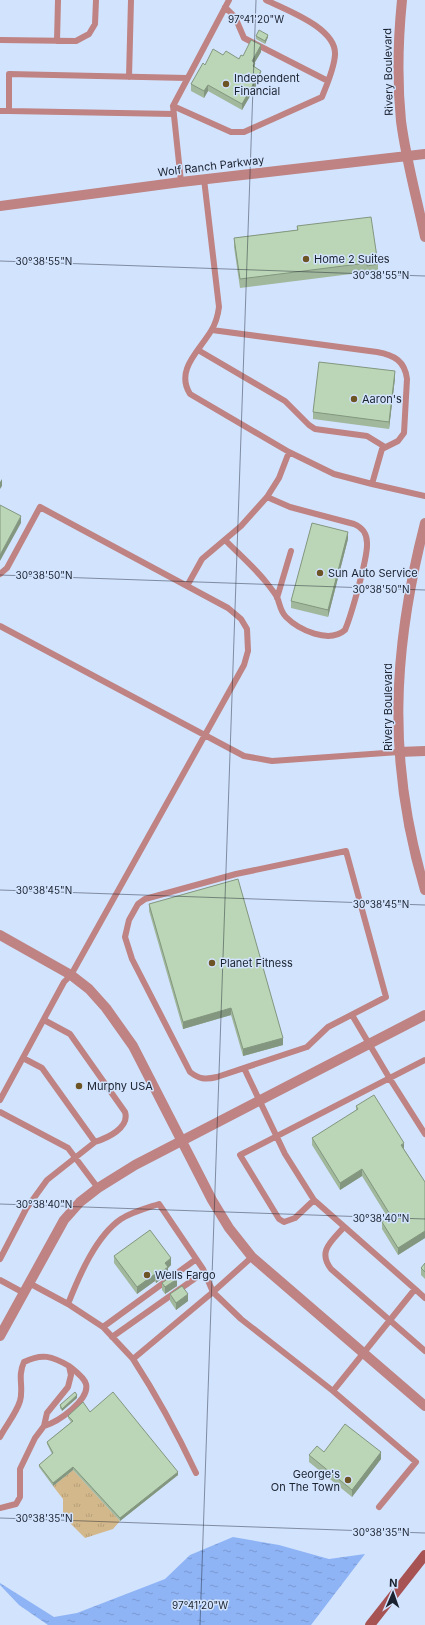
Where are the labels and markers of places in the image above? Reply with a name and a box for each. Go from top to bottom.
place label: Independent Financial [234,71,300,98]
marker: Independent Financial [221,79,231,89]
place label: Home 2 Suites [314,252,390,266]
marker: Home 2 Suites [301,254,311,264]
place label: Aaron's [362,392,402,406]
marker: Aaron's [349,394,359,404]
place label: Sun Auto Service [328,566,418,580]
marker: Sun Auto Service [315,568,325,578]
place label: Planet Fitness [220,956,293,970]
marker: Planet Fitness [207,958,217,968]
place label: Murphy USA [87,1079,153,1093]
marker: Murphy USA [74,1081,84,1091]
place label: Wells Fargo [155,1268,216,1282]
marker: Wells Fargo [142,1270,152,1280]
place label: George's On The Town [271,1467,340,1494]
marker: George's On The Town [343,1475,353,1485]

